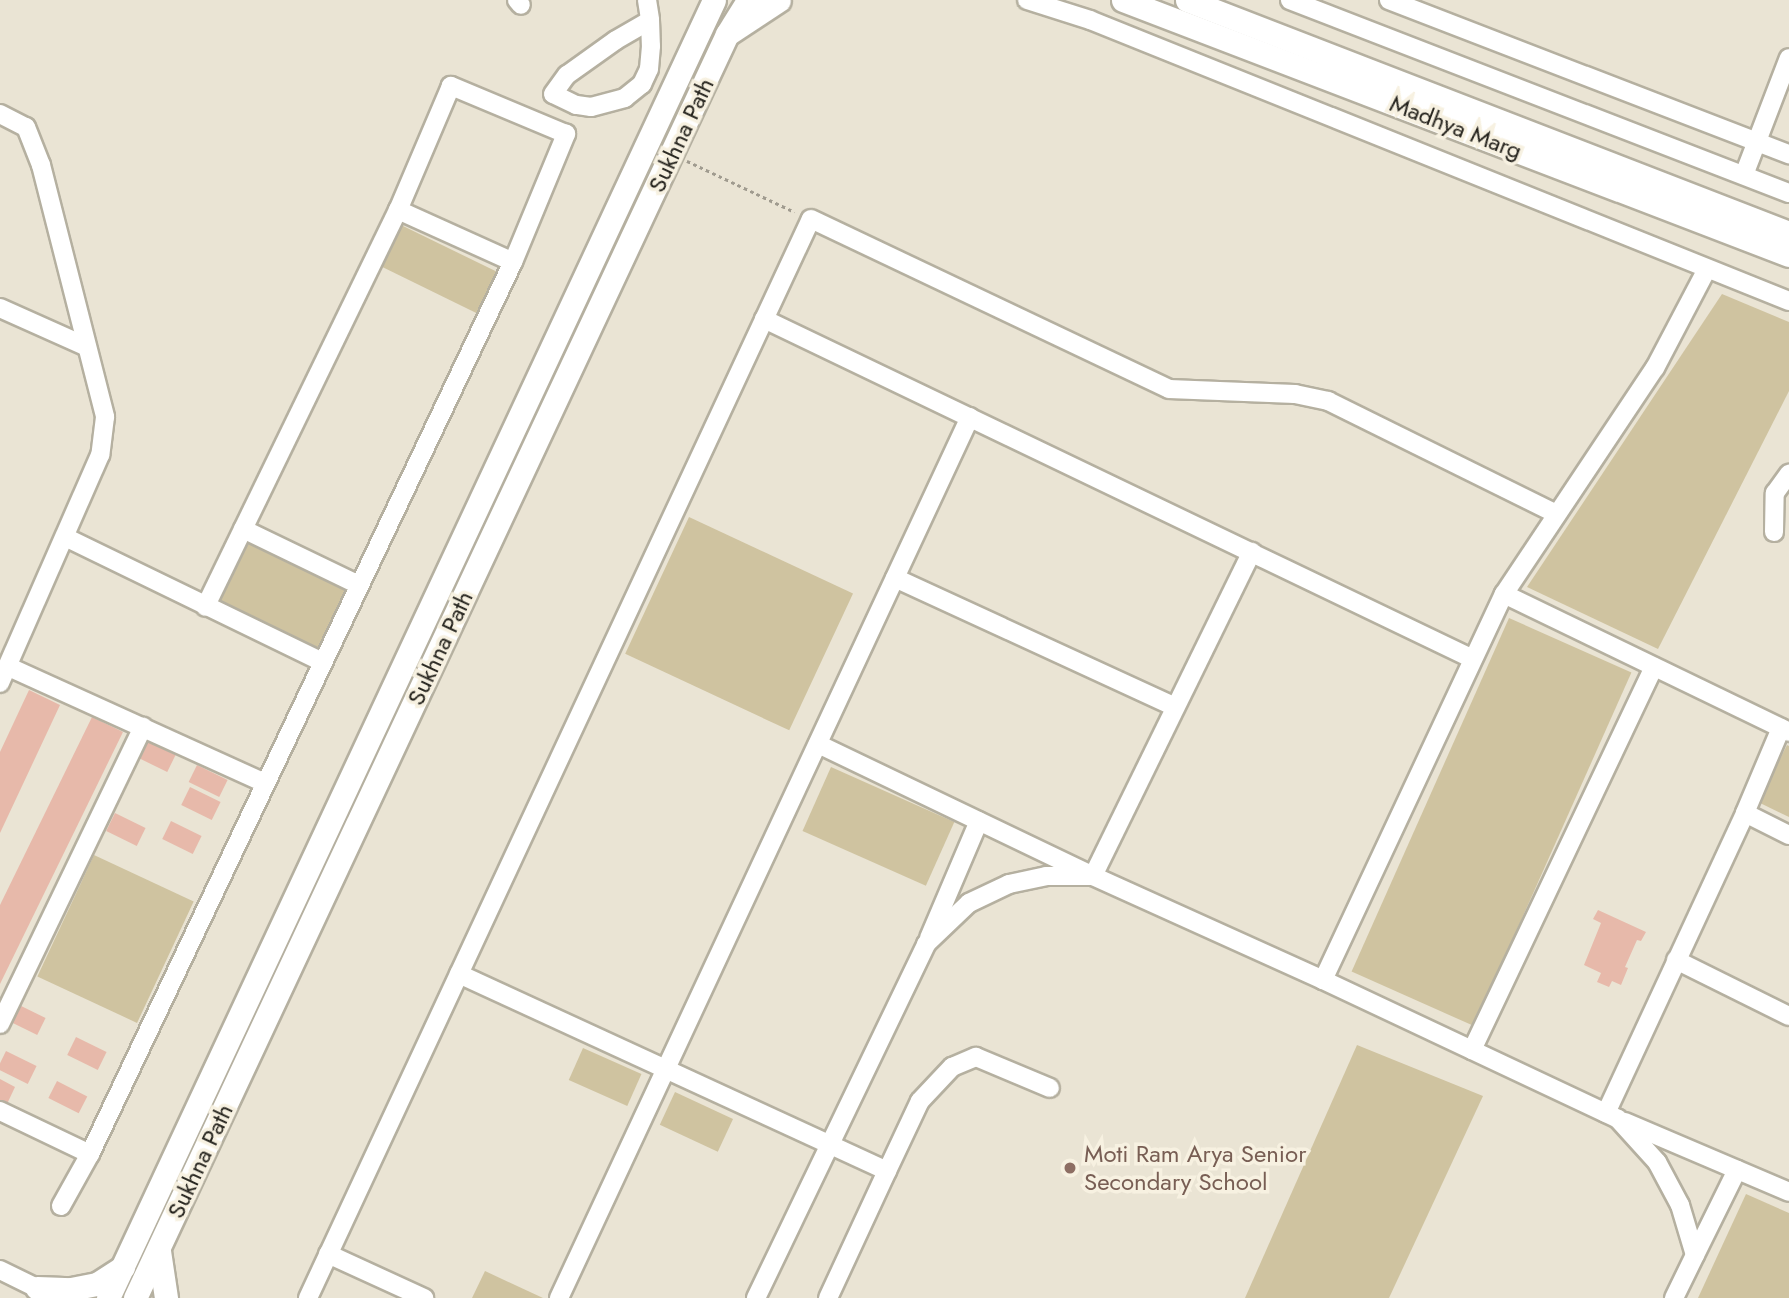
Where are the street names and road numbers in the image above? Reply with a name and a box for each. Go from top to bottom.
street label: Sukhna Path [642,73,720,197]
street label: Madhya Marg [1386,89,1526,165]
street label: Sukhna Path [401,586,479,710]
street label: Sukhna Path [161,1099,239,1223]

